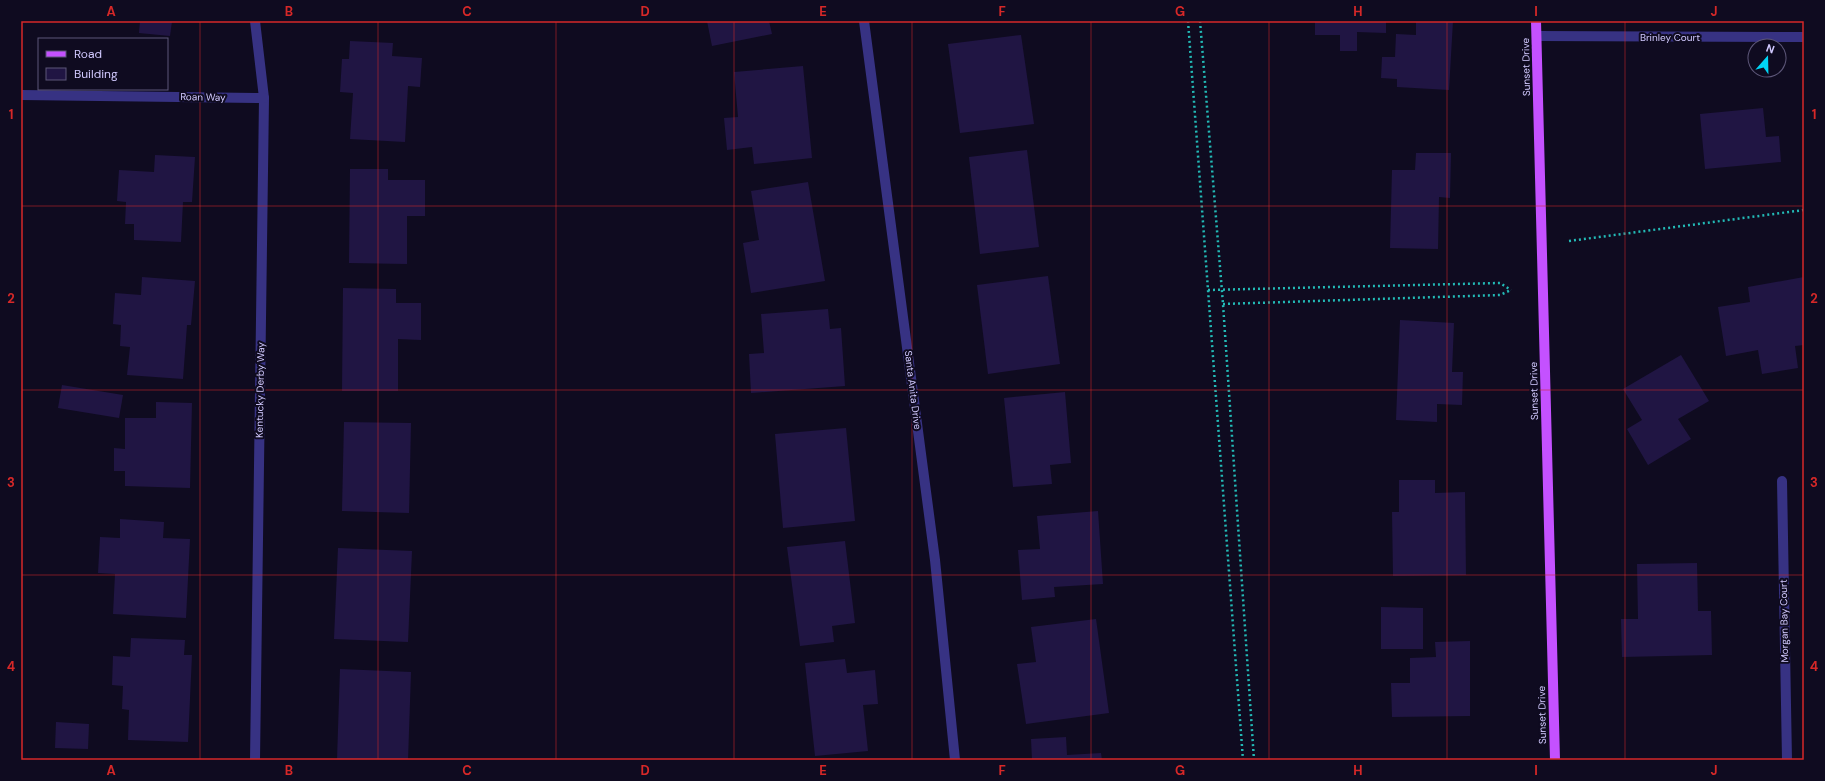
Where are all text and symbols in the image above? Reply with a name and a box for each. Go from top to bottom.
text: A [106,3,116,20]
text: B [285,3,293,20]
text: C [462,3,472,20]
text: D [640,3,650,20]
text: E [819,3,827,20]
text: F [998,3,1006,20]
text: G [1175,3,1185,20]
text: H [1353,3,1363,20]
text: I [1534,3,1538,20]
text: J [1710,3,1718,20]
street label: Brinley Court [1640,31,1700,44]
legend [38,38,168,90]
street label: Sunset Drive [1519,38,1533,96]
north arrow [1747,38,1787,78]
text: N [1764,41,1777,57]
text: Road [74,46,102,62]
text: Building [74,66,118,82]
street label: Roan Way [180,90,226,104]
text: 1 [9,106,13,123]
text: 1 [1812,106,1816,123]
text: 2 [7,290,15,307]
text: 2 [1810,290,1818,307]
street label: Kentucky Derby Way [253,341,267,438]
street label: Santa Anita Drive [902,350,924,431]
street label: Sunset Drive [1527,362,1541,420]
text: 3 [7,474,15,491]
text: 3 [1810,474,1818,491]
street label: Morgan Bay Court [1777,579,1791,663]
text: 4 [7,658,15,675]
text: 4 [1810,658,1818,675]
street label: Sunset Drive [1535,686,1549,744]
text: A [106,762,116,779]
text: B [285,762,293,779]
text: C [462,762,472,779]
text: D [640,762,650,779]
text: E [819,762,827,779]
text: F [998,762,1006,779]
text: G [1175,762,1185,779]
text: H [1353,762,1363,779]
text: I [1534,762,1538,779]
text: J [1710,762,1718,779]

